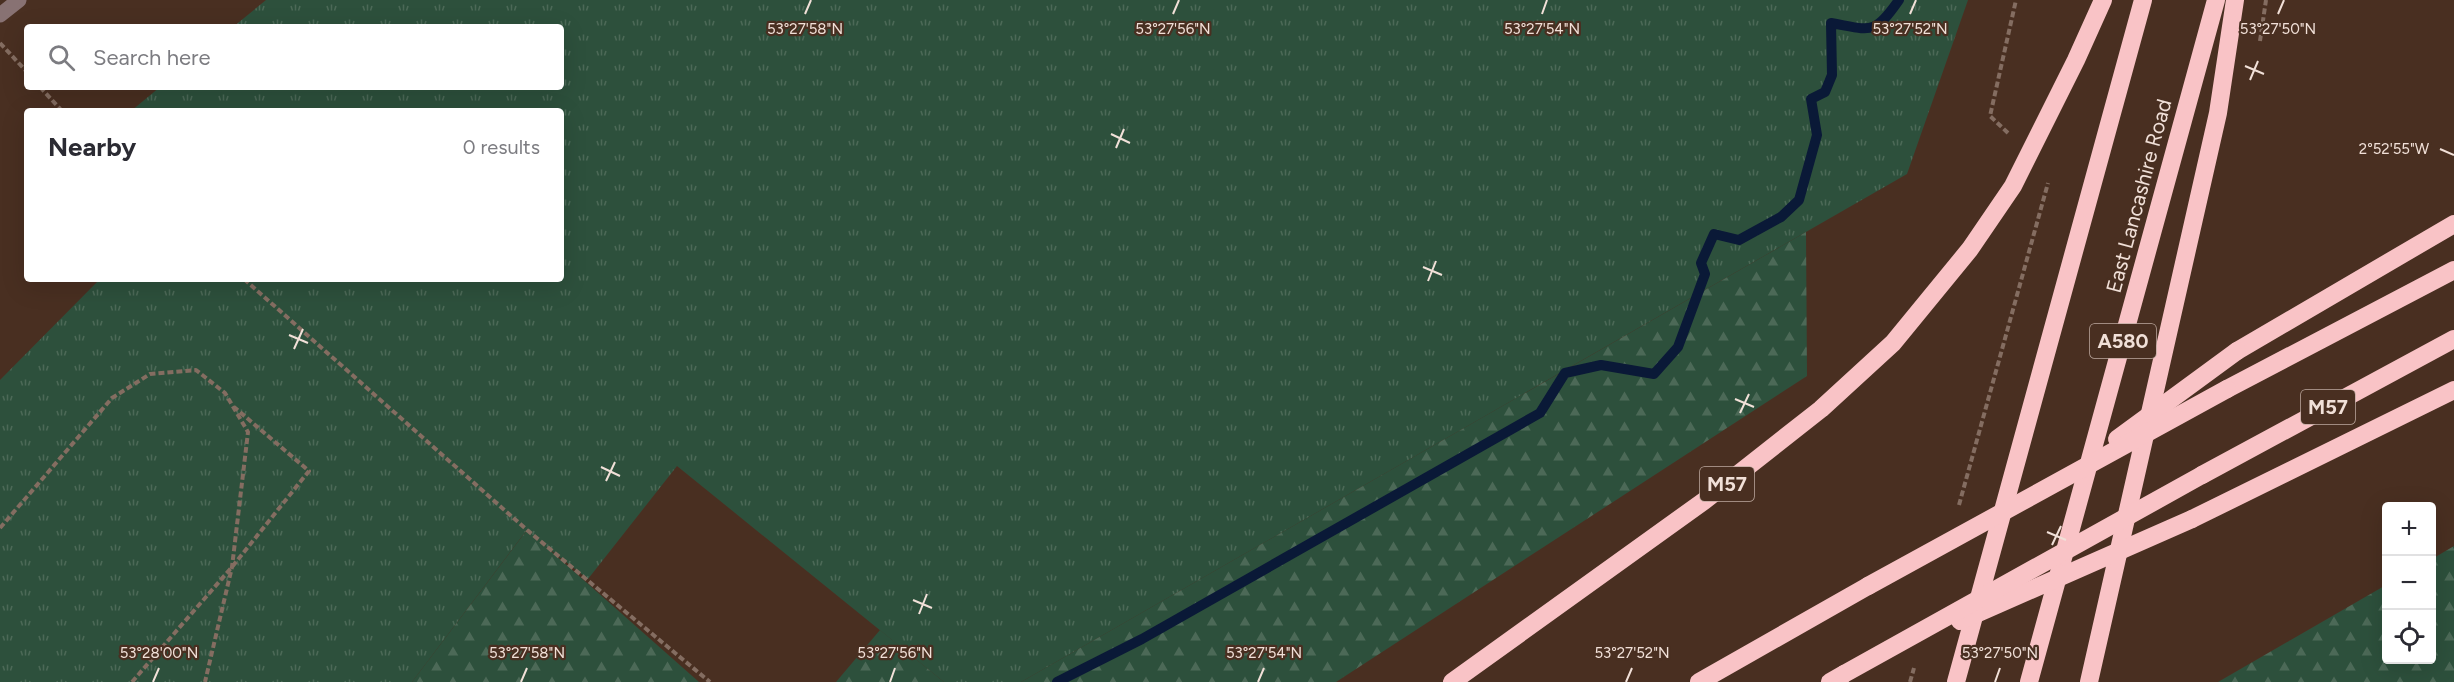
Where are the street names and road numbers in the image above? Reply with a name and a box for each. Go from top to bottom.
street label: East Lancashire Road [2101,96,2176,296]
road number: A580 [2090,324,2156,358]
road number: M57 [2301,390,2355,424]
road number: M57 [1700,467,1754,501]

